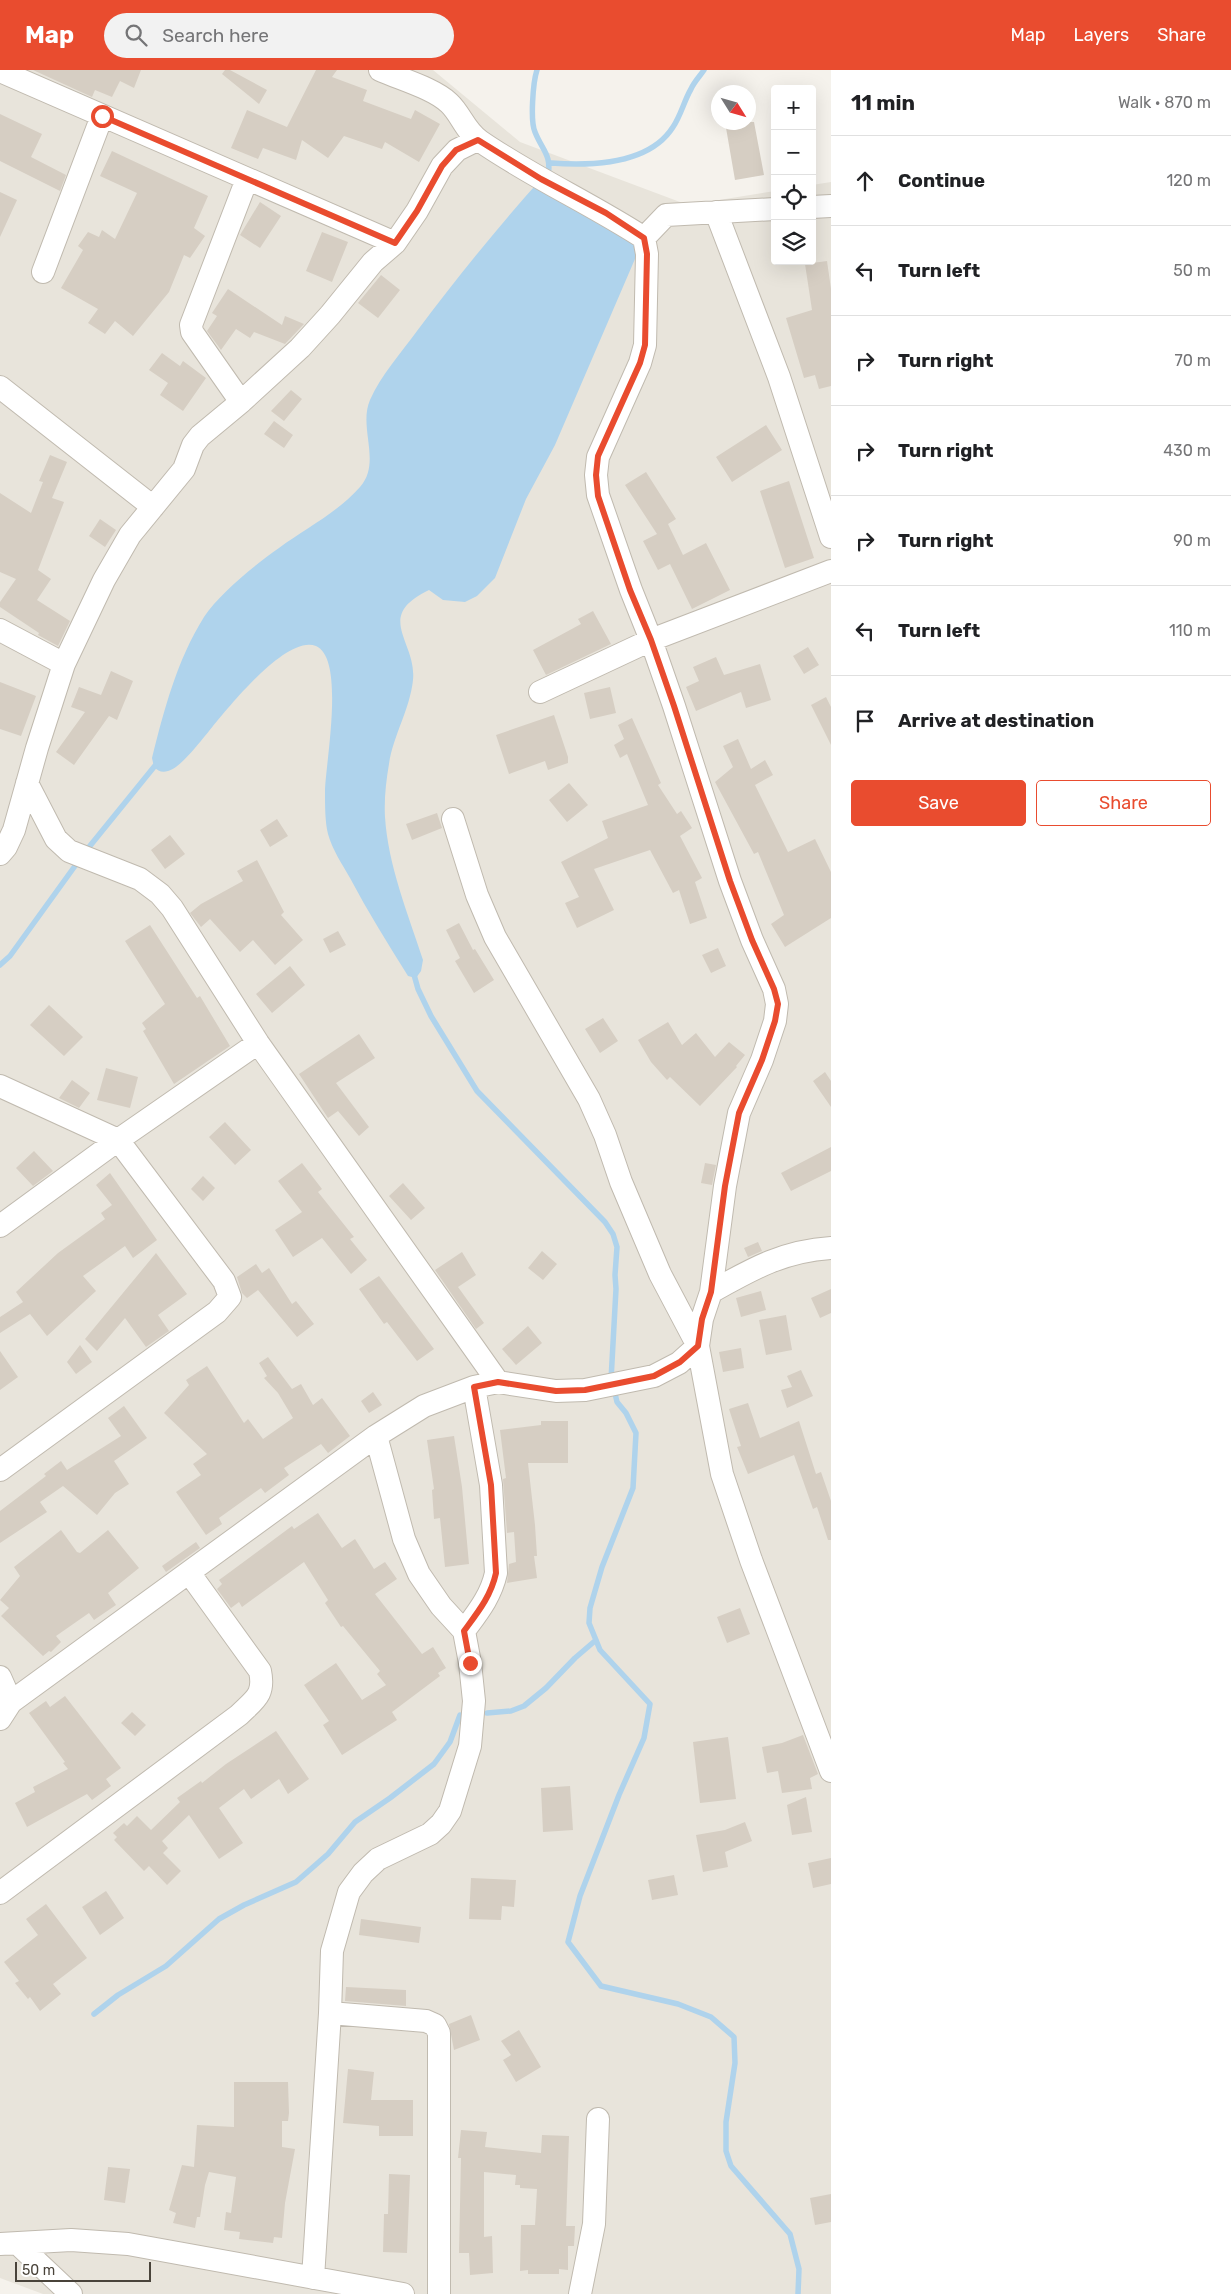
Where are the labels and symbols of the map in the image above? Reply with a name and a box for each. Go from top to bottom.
north arrow [711,85,756,130]
route start [91,105,114,128]
route end [459,1652,482,1675]
scale bar [15,2259,151,2282]

